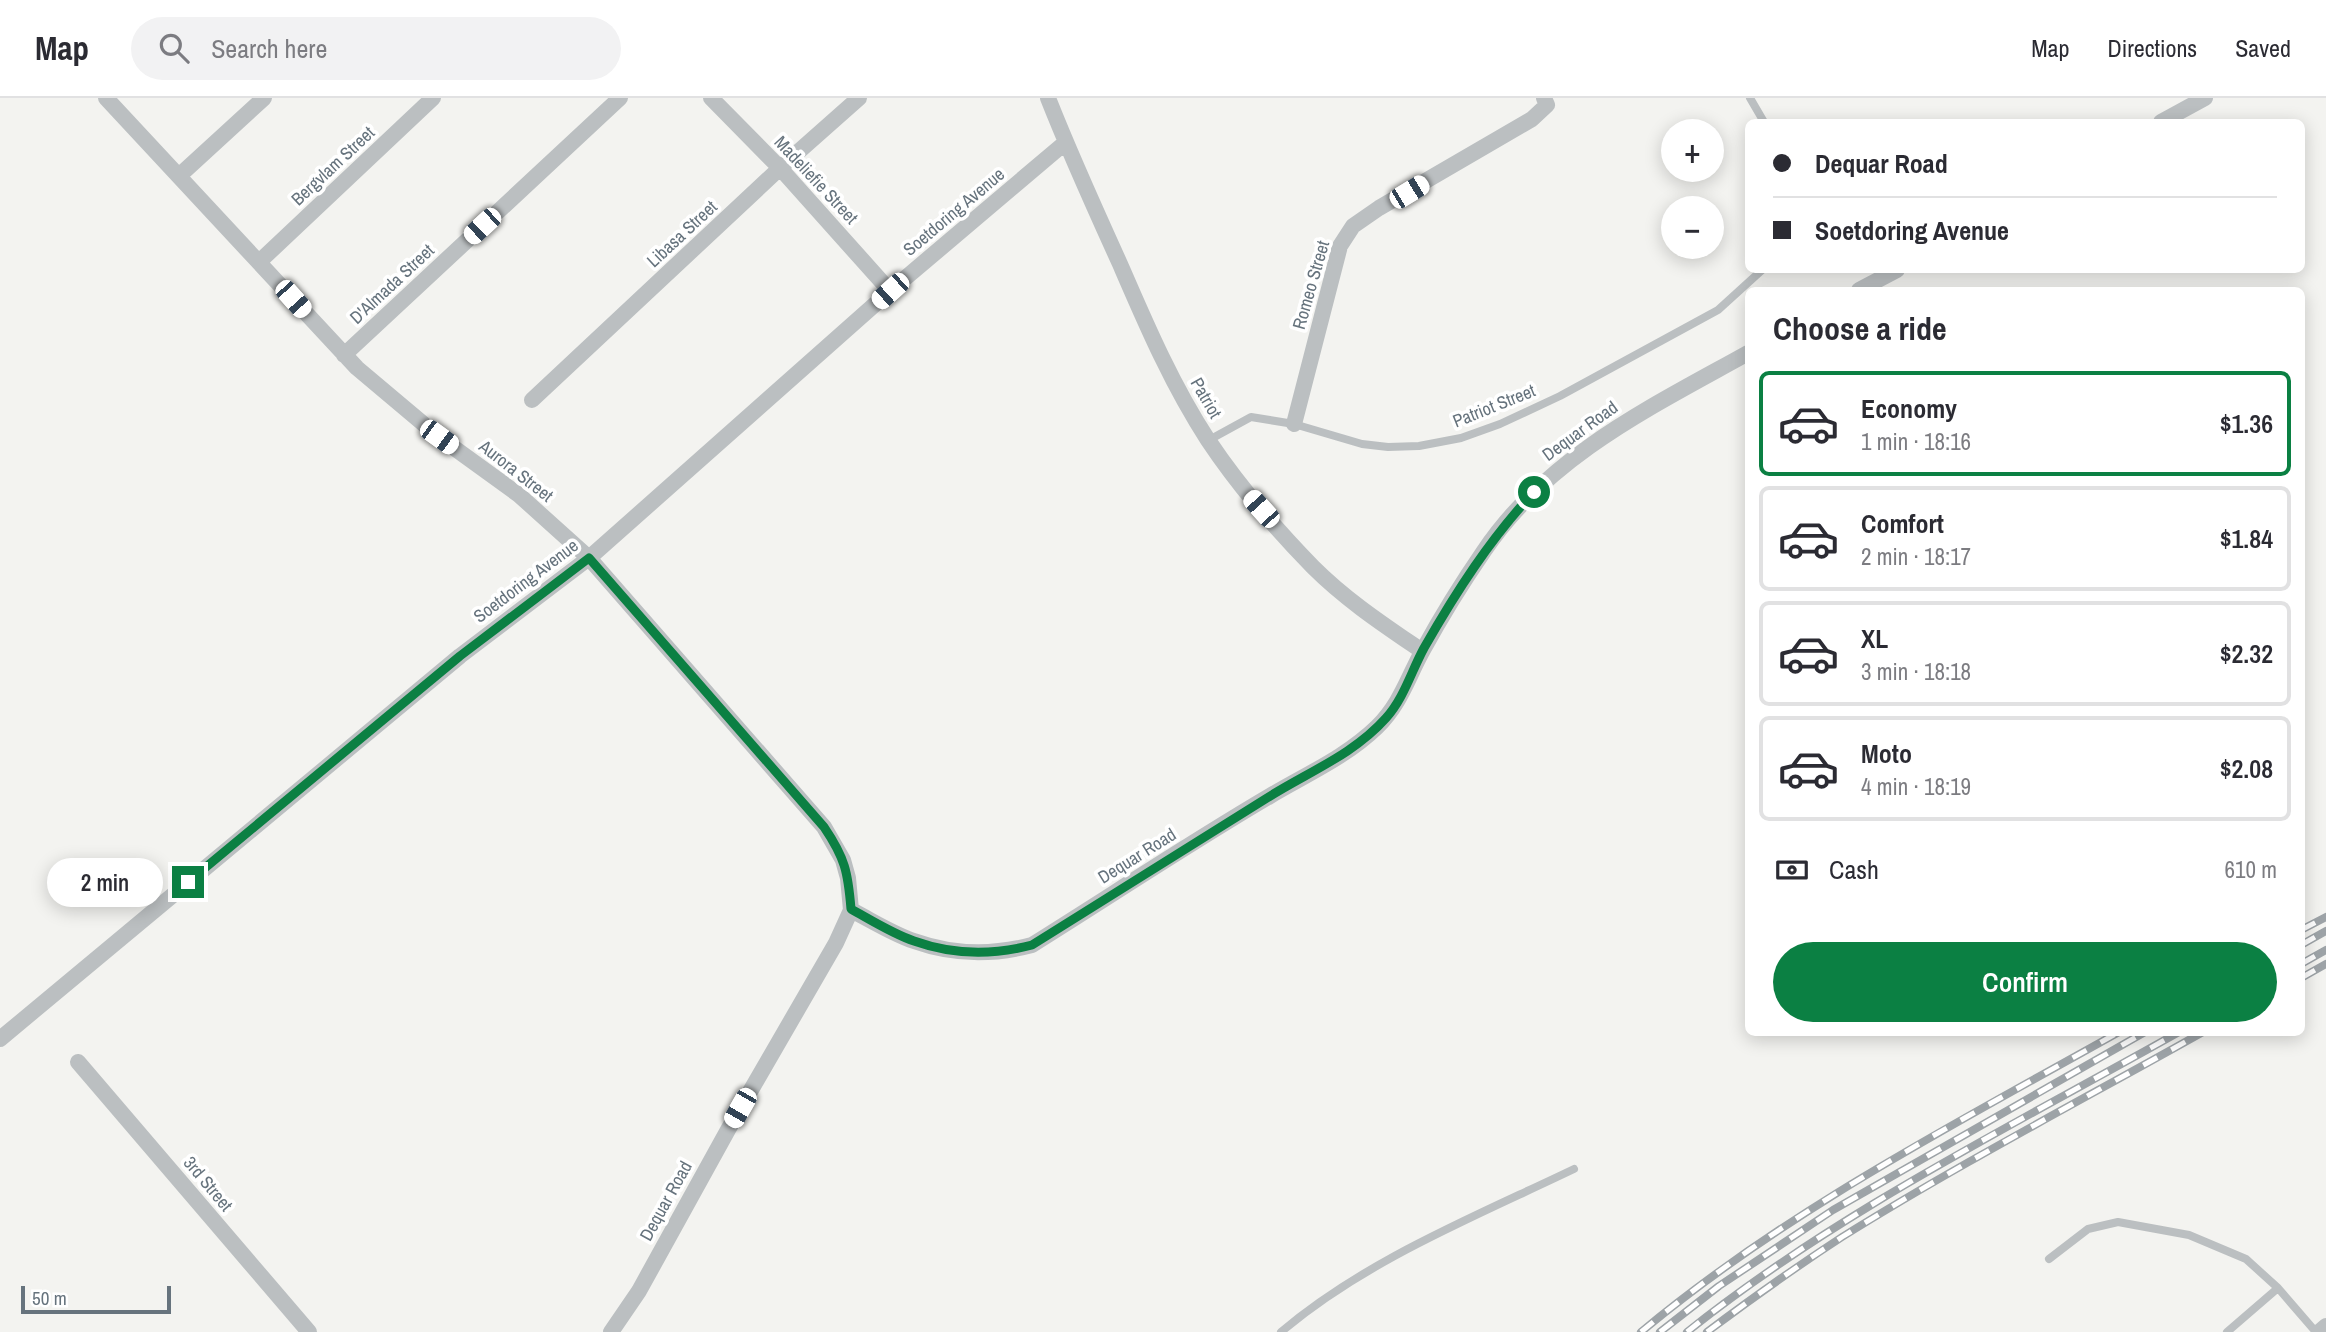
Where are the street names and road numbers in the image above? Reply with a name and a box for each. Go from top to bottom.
street label: Bergvlam Street [285,120,380,211]
street label: Madeliefie Street [769,130,864,229]
street label: Soetdoring Avenue [898,162,1010,261]
street label: Libasa Street [641,195,722,273]
street label: D'Almada Street [344,238,439,329]
street label: Romeo Street [1286,238,1335,332]
street label: Patriot [1185,373,1228,423]
street label: Patriot Street [1449,378,1539,433]
street label: Dequar Road [1537,395,1623,467]
street label: Aurora Street [473,433,559,507]
street label: Soetdoring Avenue [468,533,583,628]
street label: Dequar Road [1093,822,1181,889]
street label: 3rd Street [178,1151,239,1217]
street label: Dequar Road [633,1156,698,1245]

